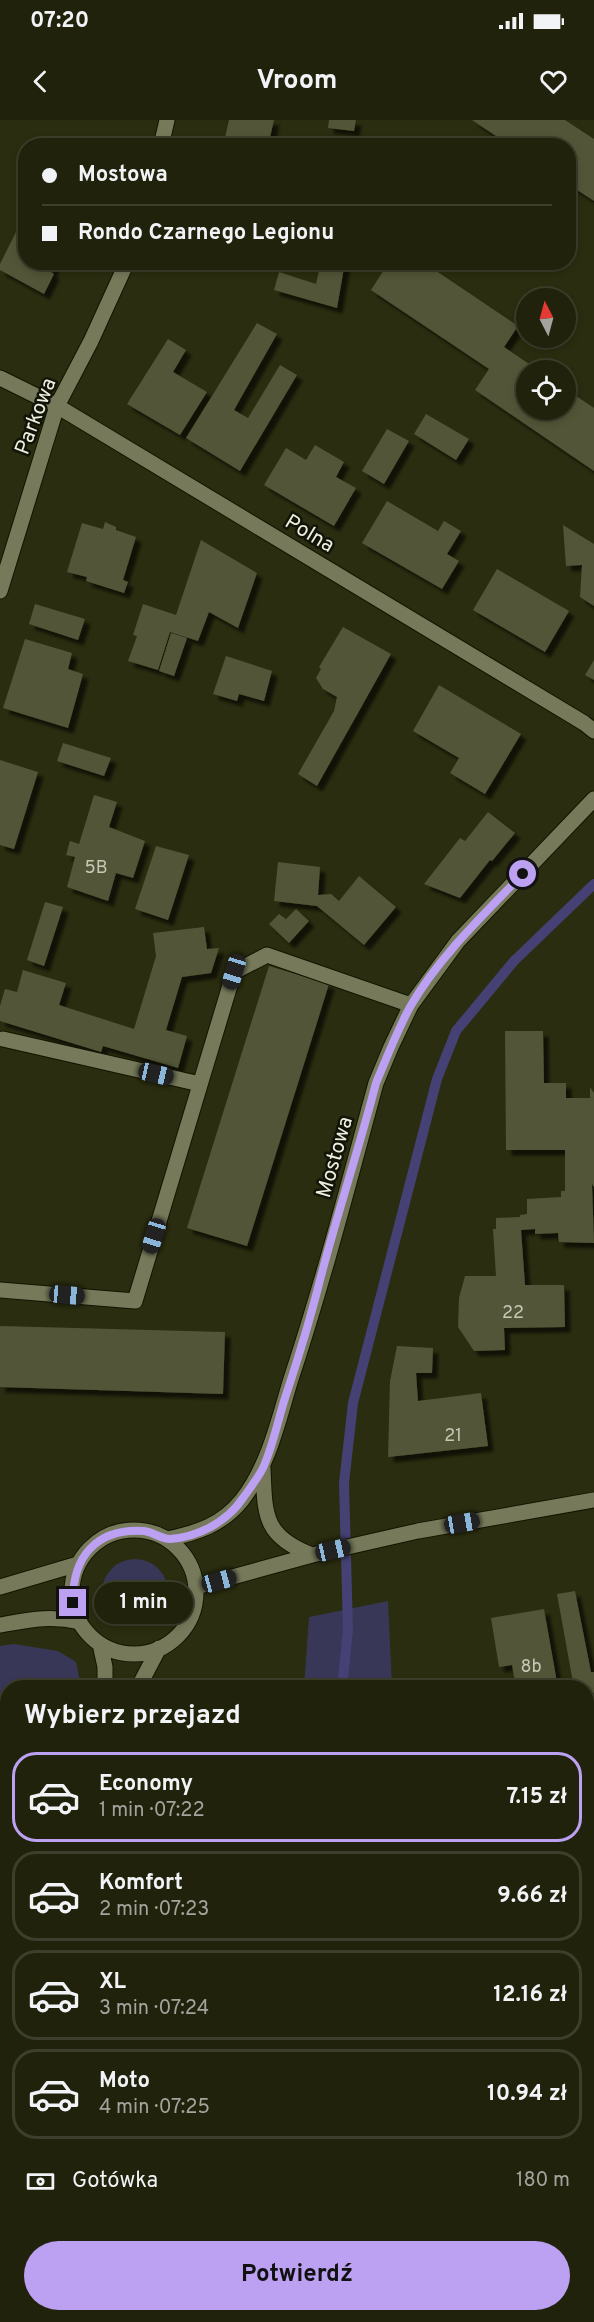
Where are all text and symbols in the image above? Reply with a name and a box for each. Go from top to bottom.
text: 07:20 [30,8,89,35]
text: Vroom [256,64,338,98]
icon: back [24,65,57,98]
icon: heart [537,65,570,98]
text: Mostowa [78,162,168,189]
text: Rondo Czarnego Legionu [78,220,334,247]
north arrow [516,288,576,348]
map controls [516,288,576,420]
button: locate [516,360,576,420]
street label: Parkowa [9,374,63,459]
street label: Polna [279,509,339,560]
house number: 5B [85,857,108,880]
route start [509,860,536,887]
car [220,952,248,992]
car [136,1061,176,1087]
street label: Mostowa [311,1114,360,1201]
car [140,1216,168,1256]
car [48,1284,86,1306]
house number: 22 [502,1302,524,1325]
house number: 21 [444,1425,462,1448]
car [443,1511,481,1535]
car [313,1537,353,1563]
car [199,1568,239,1594]
callout: 1 min [94,1582,193,1624]
route end [59,1589,86,1616]
text: 1 min [119,1590,168,1616]
house number: 8b [520,1656,542,1679]
text: Wybierz przejazd [24,1699,241,1733]
icon: car [27,1770,81,1824]
text: Economy [99,1771,193,1798]
text: 7.15 zł [507,1784,567,1811]
text: 1 min · 07:22 [99,1798,205,1824]
icon: car [27,1869,81,1923]
text: Komfort [99,1870,183,1897]
text: 9.66 zł [497,1883,567,1910]
text: 2 min · 07:23 [99,1897,209,1923]
icon: car [27,1968,81,2022]
text: XL [99,1969,126,1996]
text: 12.16 zł [493,1982,567,2009]
text: 3 min · 07:24 [99,1996,209,2022]
icon: car [27,2067,81,2121]
text: Moto [99,2068,150,2095]
text: 10.94 zł [487,2081,567,2108]
text: 4 min · 07:25 [99,2095,210,2121]
icon: cash [24,2165,57,2198]
text: Gotówka [72,2168,158,2195]
text: 180 m [516,2168,570,2194]
button: Potwierdź [24,2241,570,2310]

